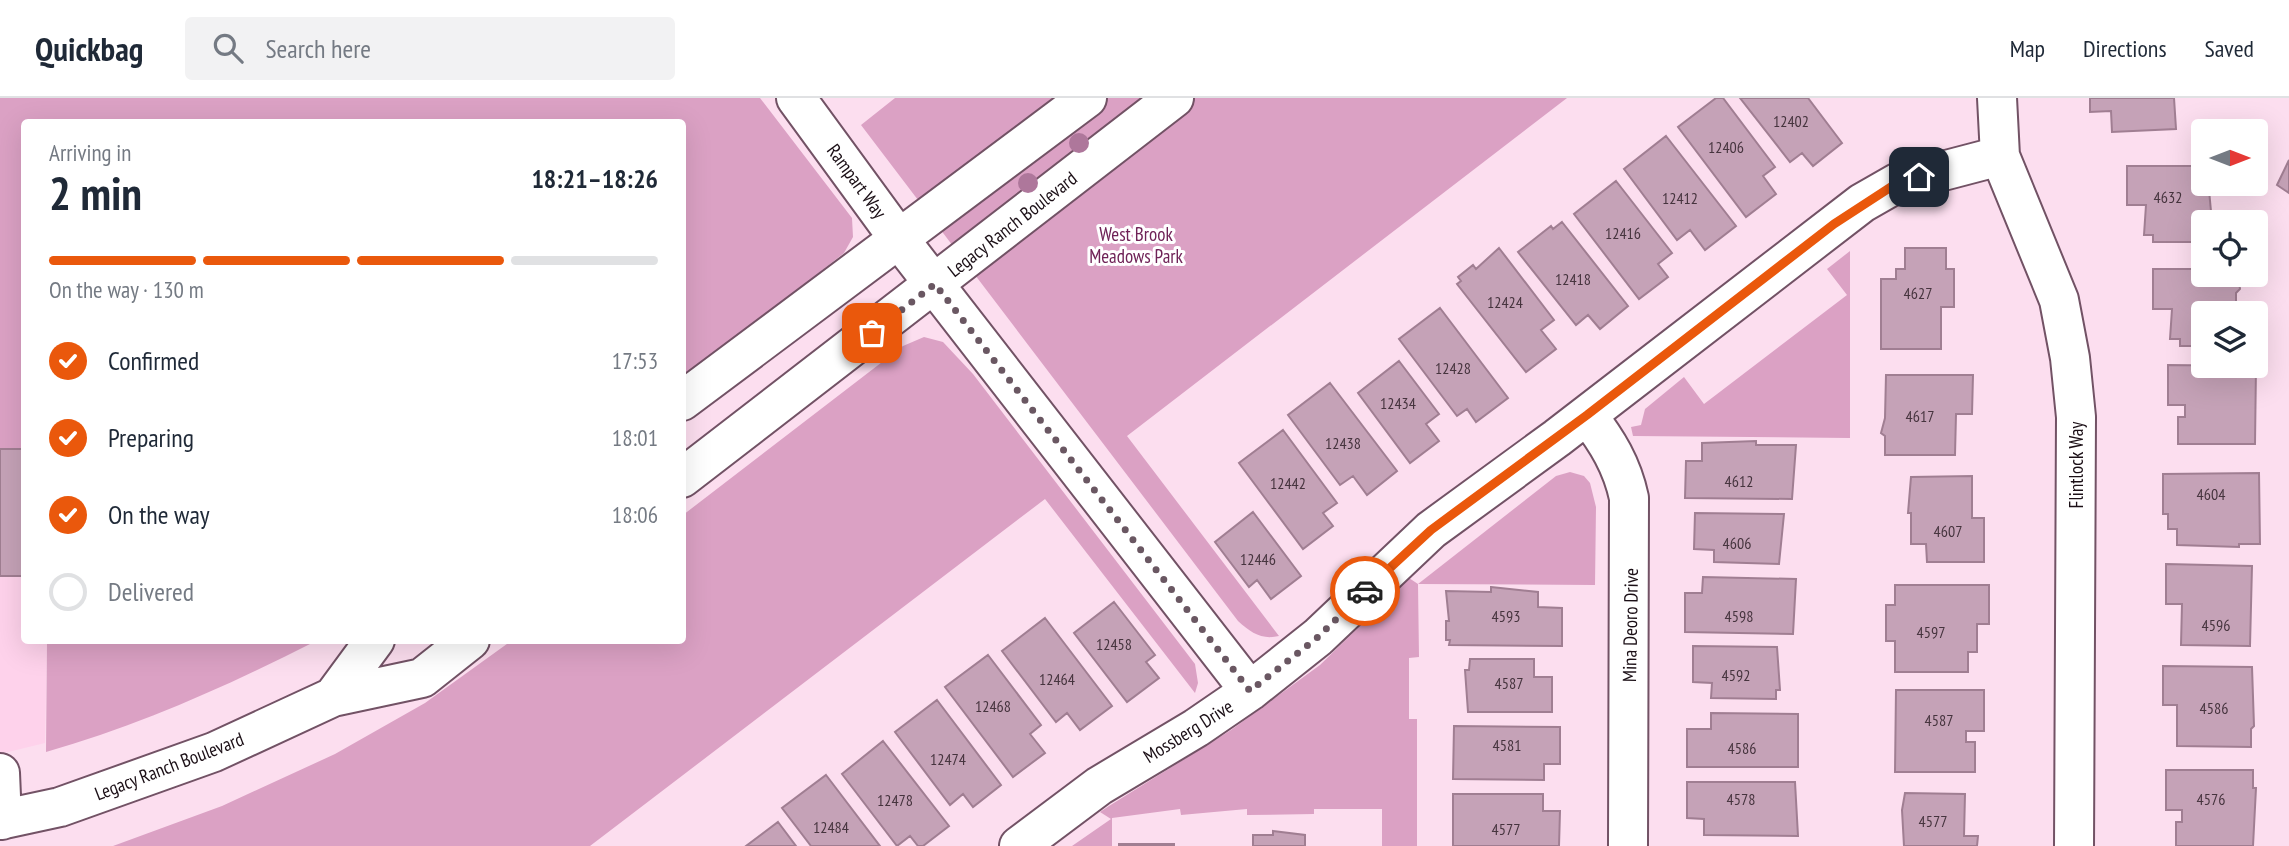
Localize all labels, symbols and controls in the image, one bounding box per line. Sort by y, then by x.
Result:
search box [185,17,675,80]
text: Quickbag [35,27,143,70]
icon: search [209,29,247,67]
text: Search here [265,32,371,65]
text: Map [2010,33,2045,64]
text: Directions [2083,33,2167,64]
text: Saved [2205,33,2254,64]
house number: 12402 [1773,111,1809,131]
north arrow [2191,119,2268,196]
map controls [2191,119,2268,378]
house number: 12406 [1708,137,1744,157]
text: Arriving in [49,138,131,167]
street label: Rampart Way [822,139,893,224]
pin [1889,147,1949,207]
icon: home [1900,158,1938,196]
text: 18:21–18:26 [531,162,658,195]
text: 2 min [49,163,142,223]
street label: Legacy Ranch Boulevard [942,166,1082,282]
house number: 4632 [2154,187,2182,207]
house number: 12412 [1662,188,1698,208]
button: locate [2191,210,2268,287]
park label: West Brook Meadows Park [1089,222,1183,268]
house number: 12416 [1605,223,1641,243]
house number: 12418 [1555,269,1591,289]
text: On the way · 130 m [49,275,204,304]
house number: 4627 [1904,283,1932,303]
house number: 12424 [1487,292,1523,312]
button: layers [2191,301,2268,378]
pin [842,303,902,363]
icon: bag [853,314,891,352]
icon: check [49,342,87,380]
text: Confirmed [108,344,199,377]
text: 17:53 [612,346,658,375]
house number: 12428 [1435,358,1471,378]
house number: 12434 [1380,393,1416,413]
house number: 4617 [1906,406,1934,426]
icon: check [49,419,87,457]
text: Preparing [108,421,194,454]
street label: Flintlock Way [2064,421,2088,508]
text: 18:01 [612,423,658,452]
house number: 12438 [1325,433,1361,453]
house number: 4612 [1725,471,1753,491]
house number: 12442 [1270,473,1306,493]
house number: 4604 [2197,484,2225,504]
icon: check [49,496,87,534]
text: On the way [108,498,210,531]
text: 18:06 [612,500,658,529]
house number: 4607 [1934,521,1962,541]
house number: 4606 [1723,533,1751,553]
house number: 12446 [1240,549,1276,569]
courier [1330,556,1400,626]
street label: Mina Deoro Drive [1617,568,1643,682]
icon: car [1346,572,1384,610]
text: Delivered [108,575,194,608]
house number: 4593 [1492,606,1520,626]
house number: 4598 [1725,606,1753,626]
house number: 4596 [2202,615,2230,635]
house number: 4597 [1917,622,1945,642]
house number: 12458 [1096,634,1132,654]
house number: 4592 [1722,665,1750,685]
house number: 12464 [1039,669,1075,689]
house number: 4587 [1495,673,1523,693]
street label: Mossberg Drive [1139,694,1237,768]
house number: 12468 [975,696,1011,716]
house number: 4586 [2200,698,2228,718]
house number: 4587 [1925,710,1953,730]
street label: Legacy Ranch Boulevard [91,727,247,805]
house number: 4581 [1493,735,1521,755]
house number: 4586 [1728,738,1756,758]
house number: 12474 [930,749,966,769]
house number: 4578 [1727,789,1755,809]
house number: 4576 [2197,789,2225,809]
house number: 12478 [877,790,913,810]
house number: 4577 [1919,811,1947,831]
house number: 12484 [813,817,849,837]
house number: 4577 [1492,819,1520,839]

